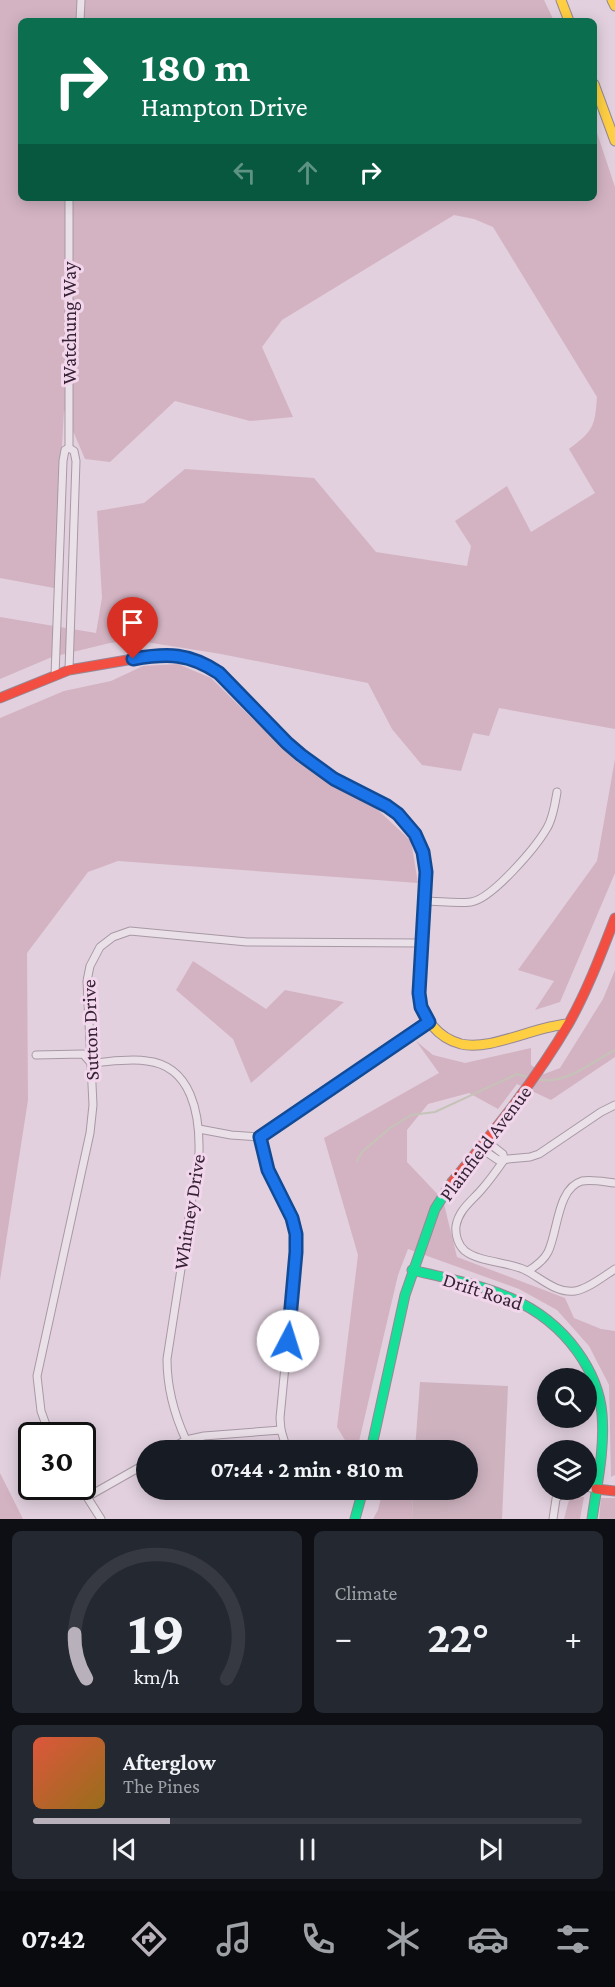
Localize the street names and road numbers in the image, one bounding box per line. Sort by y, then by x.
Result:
street label: Watchung Way [58,261,81,384]
street label: Sutton Drive [77,979,103,1081]
street label: Plainfield Avenue [435,1081,536,1205]
street label: Whitney Drive [169,1152,210,1272]
street label: Drift Road [440,1268,526,1314]

